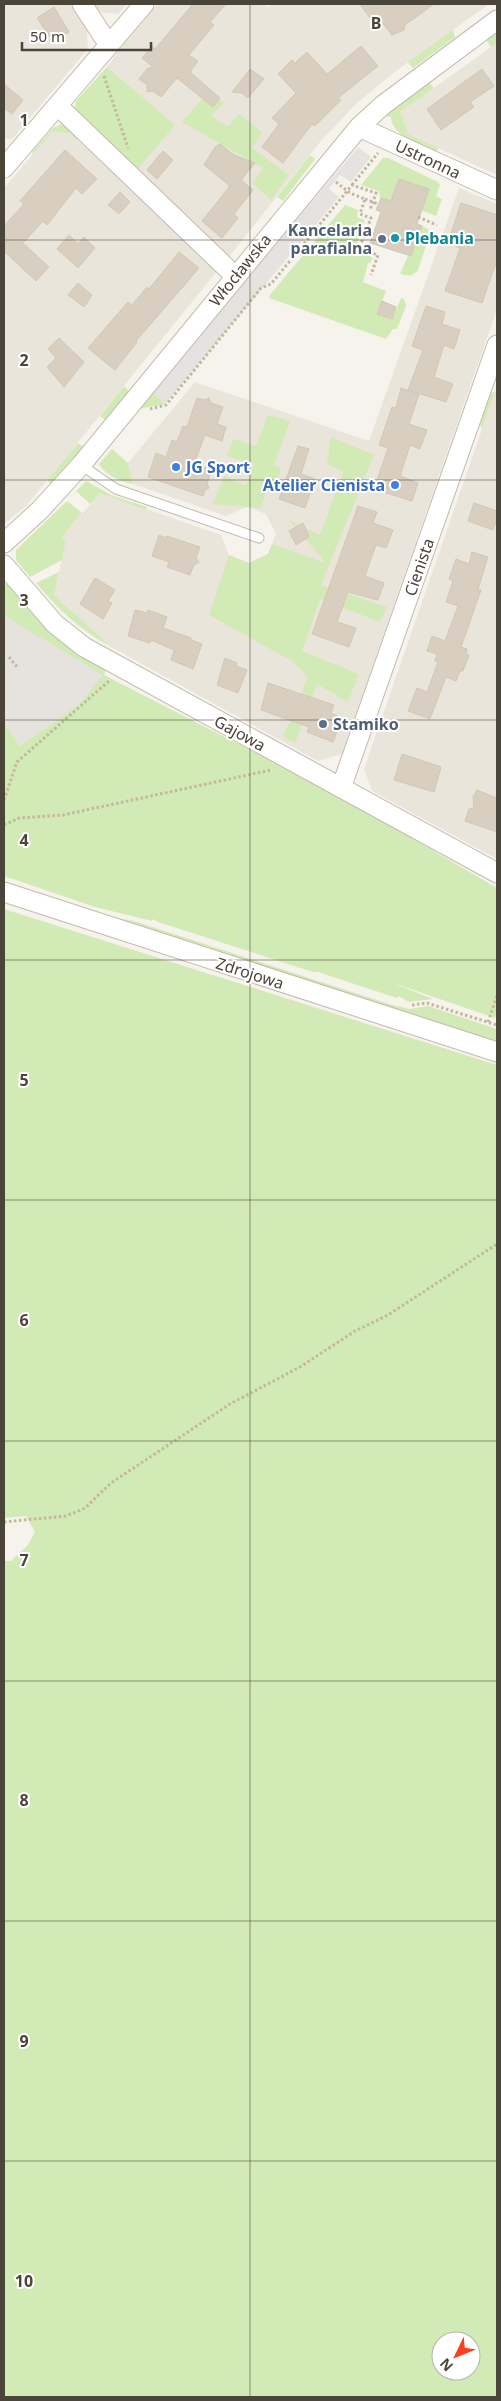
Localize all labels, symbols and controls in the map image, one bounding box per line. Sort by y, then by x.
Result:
text: B [371,12,381,34]
scale bar [22,20,151,52]
text: 50 m [30,26,65,46]
text: 1 [19,109,29,131]
street label: Ustronna [392,134,464,184]
place label: Kancelaria parafialna [288,219,372,259]
place label: Plebania [405,227,474,249]
street label: Włocławska [204,229,276,311]
marker: Plebania [389,232,401,244]
marker: Kancelaria parafialna [376,233,388,245]
text: 2 [19,349,29,371]
place label: JG Sport [184,456,250,478]
marker: JG Sport [170,461,182,473]
place label: Atelier Cienista [263,474,385,496]
marker: Atelier Cienista [389,479,401,491]
street label: Cienista [399,535,439,599]
text: 3 [19,589,29,611]
street label: Gajowa [210,710,270,756]
place label: Stamiko [333,713,399,735]
marker: Stamiko [317,718,329,730]
text: 4 [19,829,29,851]
street label: Zdrojowa [213,952,287,994]
text: 5 [19,1069,29,1091]
text: 6 [19,1309,29,1331]
text: 7 [19,1549,29,1571]
text: 8 [19,1789,29,1811]
text: 9 [19,2030,29,2052]
text: 10 [15,2270,33,2292]
north arrow [431,2331,481,2381]
text: N [435,2355,457,2376]

